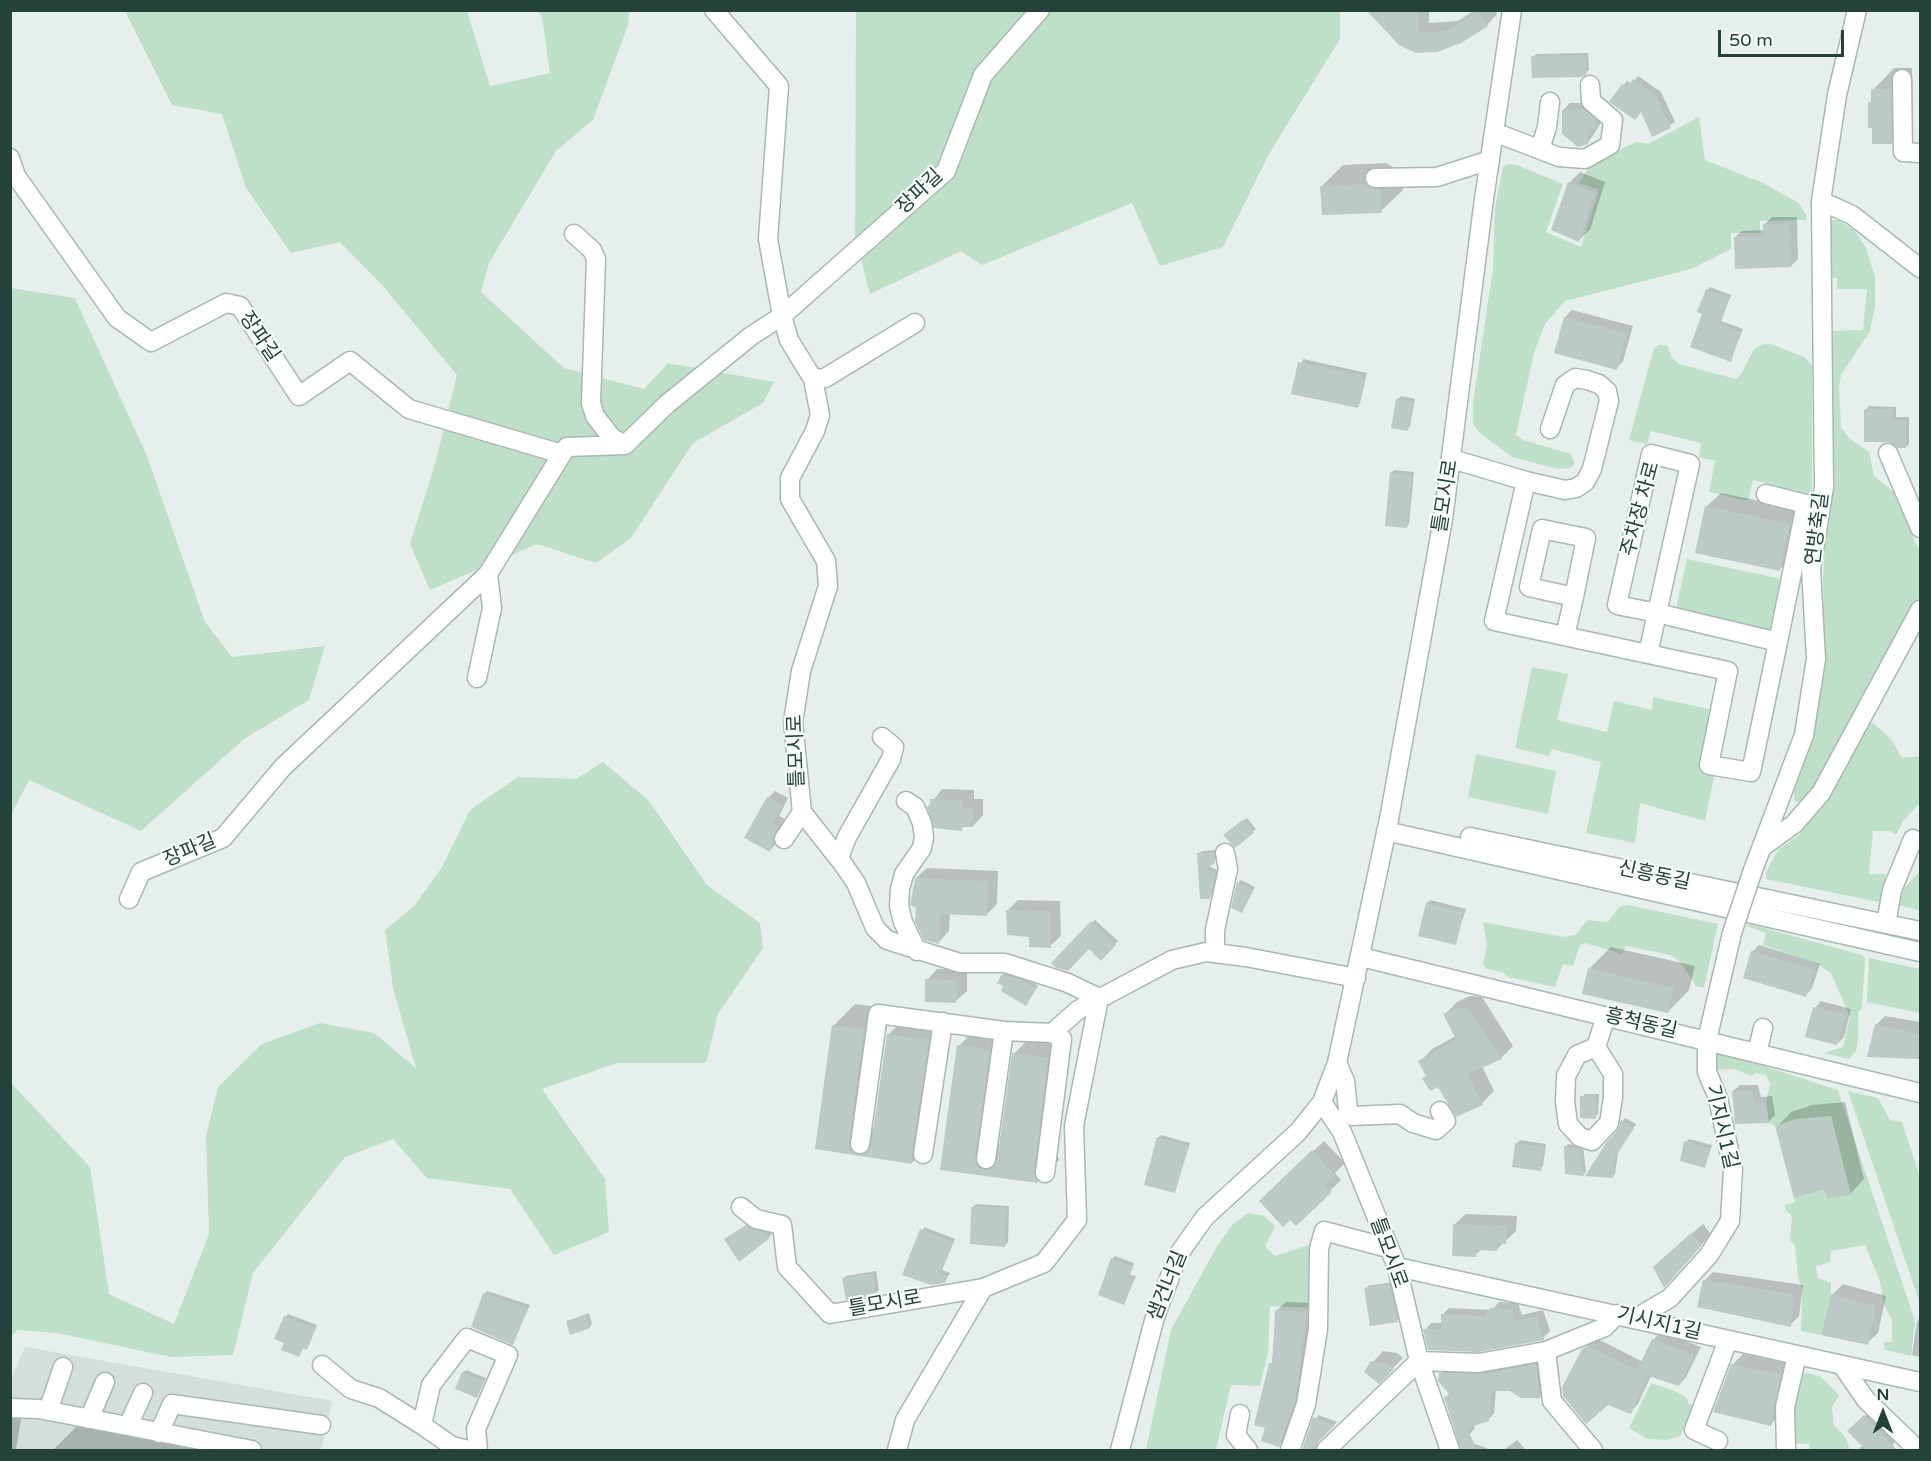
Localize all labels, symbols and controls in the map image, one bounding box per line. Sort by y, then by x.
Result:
scale bar [1721,18,1847,56]
text: 50 m [1729,29,1773,51]
street label: 장파길 [892,164,948,220]
street label: 장파길 [234,307,284,367]
street label: 틀모시로 [1428,458,1464,534]
street label: 주차장 차로 [1617,459,1665,559]
street label: 연방축길 [1802,491,1834,567]
street label: 틀모시로 [784,714,810,788]
street label: 장파길 [160,829,220,873]
street label: 신흥동길 [1616,857,1692,895]
street label: 흥척동길 [1602,1004,1680,1044]
street label: 기지시1길 [1700,1082,1742,1172]
street label: 틀모시로 [1364,1214,1412,1292]
street label: 샘건너길 [1143,1247,1193,1325]
street label: 틀모시로 [847,1286,923,1322]
street label: 기시지1길 [1614,1303,1704,1345]
north arrow [1853,1383,1913,1443]
text: N [1877,1385,1889,1405]

